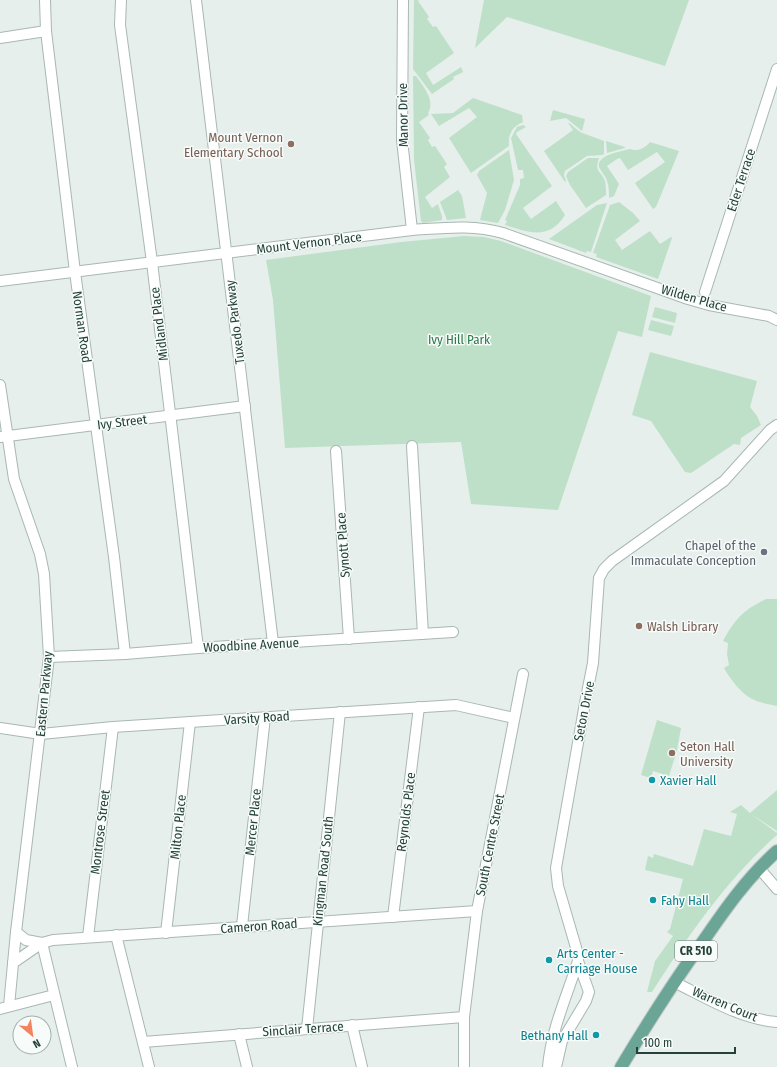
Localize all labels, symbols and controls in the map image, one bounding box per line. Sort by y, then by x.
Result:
street label: Manor Drive [395,83,411,147]
place label: Mount Vernon Elementary School [184,130,284,160]
marker: Mount Vernon Elementary School [286,139,296,149]
street label: Eder Terrace [724,147,758,213]
street label: Mount Vernon Place [255,229,363,257]
street label: Tuxedo Parkway [222,279,248,365]
street label: Wilden Place [659,281,729,315]
street label: Midland Place [147,286,171,362]
street label: Norman Road [70,290,94,364]
park label: Ivy Hill Park [428,332,491,347]
street label: Ivy Street [96,411,148,432]
street label: Synott Place [333,512,353,578]
place label: Chapel of the Immaculate Conception [631,538,756,568]
marker: Chapel of the Immaculate Conception [759,547,769,557]
place label: Walsh Library [647,619,718,634]
marker: Walsh Library [634,621,644,631]
street label: Woodbine Avenue [203,635,299,655]
street label: Eastern Parkway [33,650,55,738]
street label: Seton Drive [571,680,597,742]
street label: Varsity Road [224,708,290,728]
place label: Seton Hall University [680,739,735,769]
marker: Seton Hall University [667,748,677,758]
street label: Reynolds Place [394,771,418,853]
place label: Xavier Hall [660,773,717,788]
marker: Xavier Hall [647,775,657,785]
street label: Montrose Street [87,788,113,875]
street label: Mercer Place [242,788,264,856]
street label: South Centre Street [473,792,507,897]
street label: Milton Place [167,794,189,860]
street label: Kingman Road South [310,815,336,927]
place label: Fahy Hall [661,893,709,908]
marker: Fahy Hall [648,895,658,905]
street label: Cameron Road [220,916,298,936]
road number: CR 510 [675,941,717,961]
place label: Arts Center - Carriage House [557,946,637,976]
marker: Arts Center - Carriage House [544,955,554,965]
street label: Warren Court [690,984,761,1025]
north arrow [12,1015,52,1055]
street label: Sinclair Terrace [262,1019,344,1039]
place label: Bethany Hall [520,1028,589,1043]
scale bar [637,1029,735,1055]
marker: Bethany Hall [591,1030,601,1040]
text: N [31,1036,43,1051]
text: 100 m [643,1036,672,1050]

